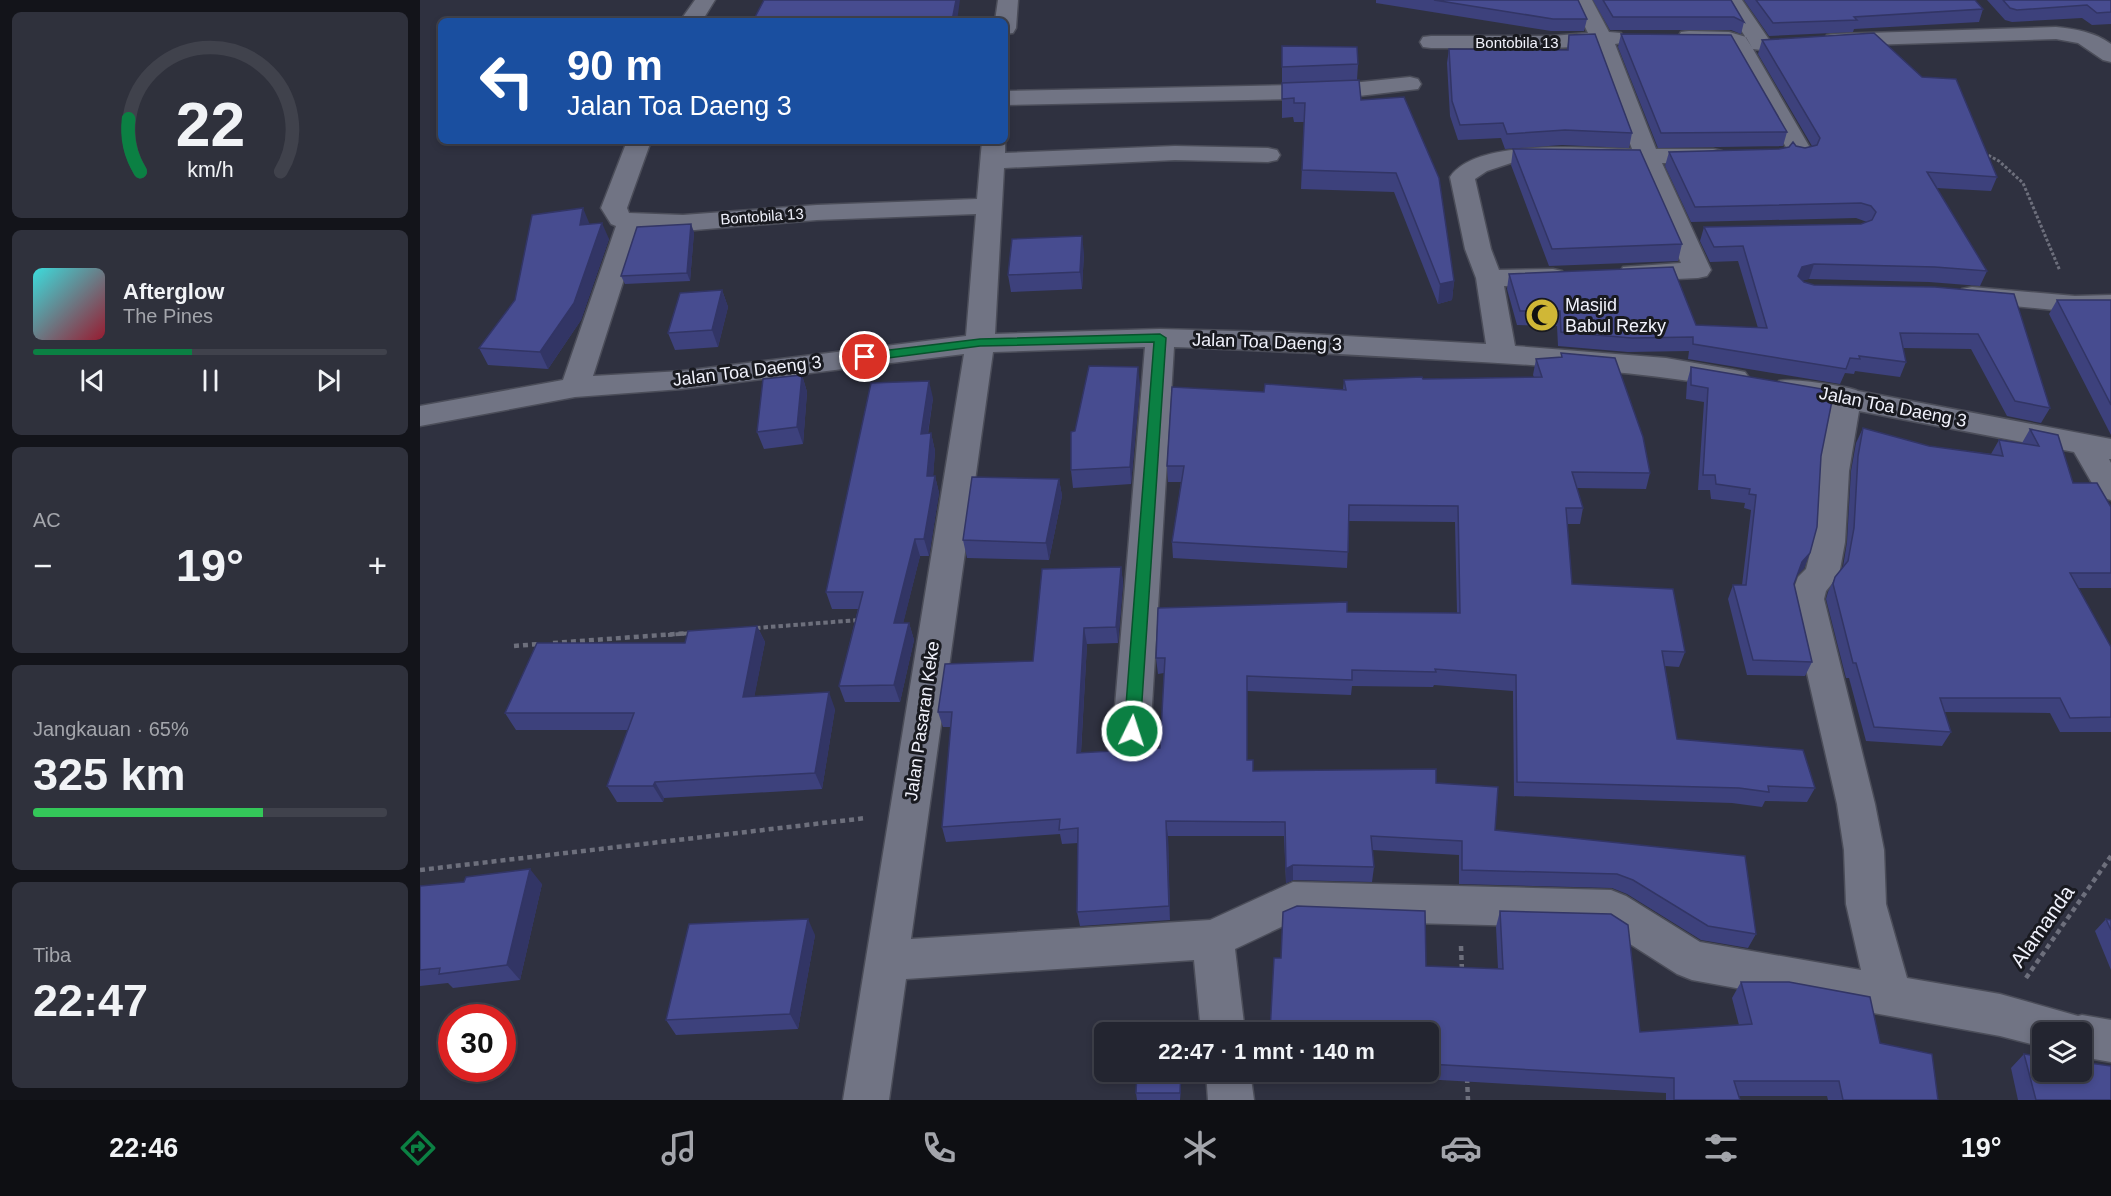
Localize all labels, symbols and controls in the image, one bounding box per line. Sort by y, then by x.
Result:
street label: Bontobila 13 [1475,34,1559,51]
icon: left [468,42,546,120]
text: 90 m [567,42,663,89]
text: 22 [175,90,245,159]
text: Jalan Toa Daeng 3 [567,91,792,121]
text: km/h [187,158,233,182]
street label: Bontobila 13 [720,205,804,227]
text: Afterglow [123,279,224,304]
place label: Masjid Babul Rezky [1565,295,1666,336]
mosque icon: Masjid Babul Rezky [1524,297,1560,333]
text: The Pines [123,305,213,327]
street label: Jalan Toa Daeng 3 [1192,329,1342,355]
pin [839,331,890,382]
icon: arrive [848,340,881,373]
street label: Jalan Toa Daeng 3 [671,352,823,390]
icon: previous [76,364,109,397]
icon: pause [194,364,227,397]
icon: next [312,364,345,397]
street label: Jalan Toa Daeng 3 [1818,383,1968,431]
text: AC [33,509,61,531]
text: 19° [176,540,244,591]
text: − [33,547,52,584]
text: + [368,547,387,584]
street label: Jalan Pasaran Keke [901,640,943,802]
position arrow [1100,699,1164,763]
text: Jangkauan · 65% [33,718,189,740]
text: 325 km [33,749,186,800]
street label: Alamanda [2005,880,2079,971]
text: Tiba [33,944,71,966]
text: 22:47 [33,975,148,1026]
speed limit sign: 30 [438,1004,516,1082]
map controls [2032,1022,2092,1082]
button: layers [2032,1022,2092,1082]
text: 22:47 · 1 mnt · 140 m [1158,1039,1375,1064]
icon: directions [397,1127,439,1169]
icon: music [658,1127,700,1169]
icon: phone [918,1127,960,1169]
icon: climate [1179,1127,1221,1169]
icon: car [1440,1127,1482,1169]
icon: filters [1700,1127,1742,1169]
text: 22:46 [109,1133,178,1163]
text: 19° [1961,1133,2002,1163]

